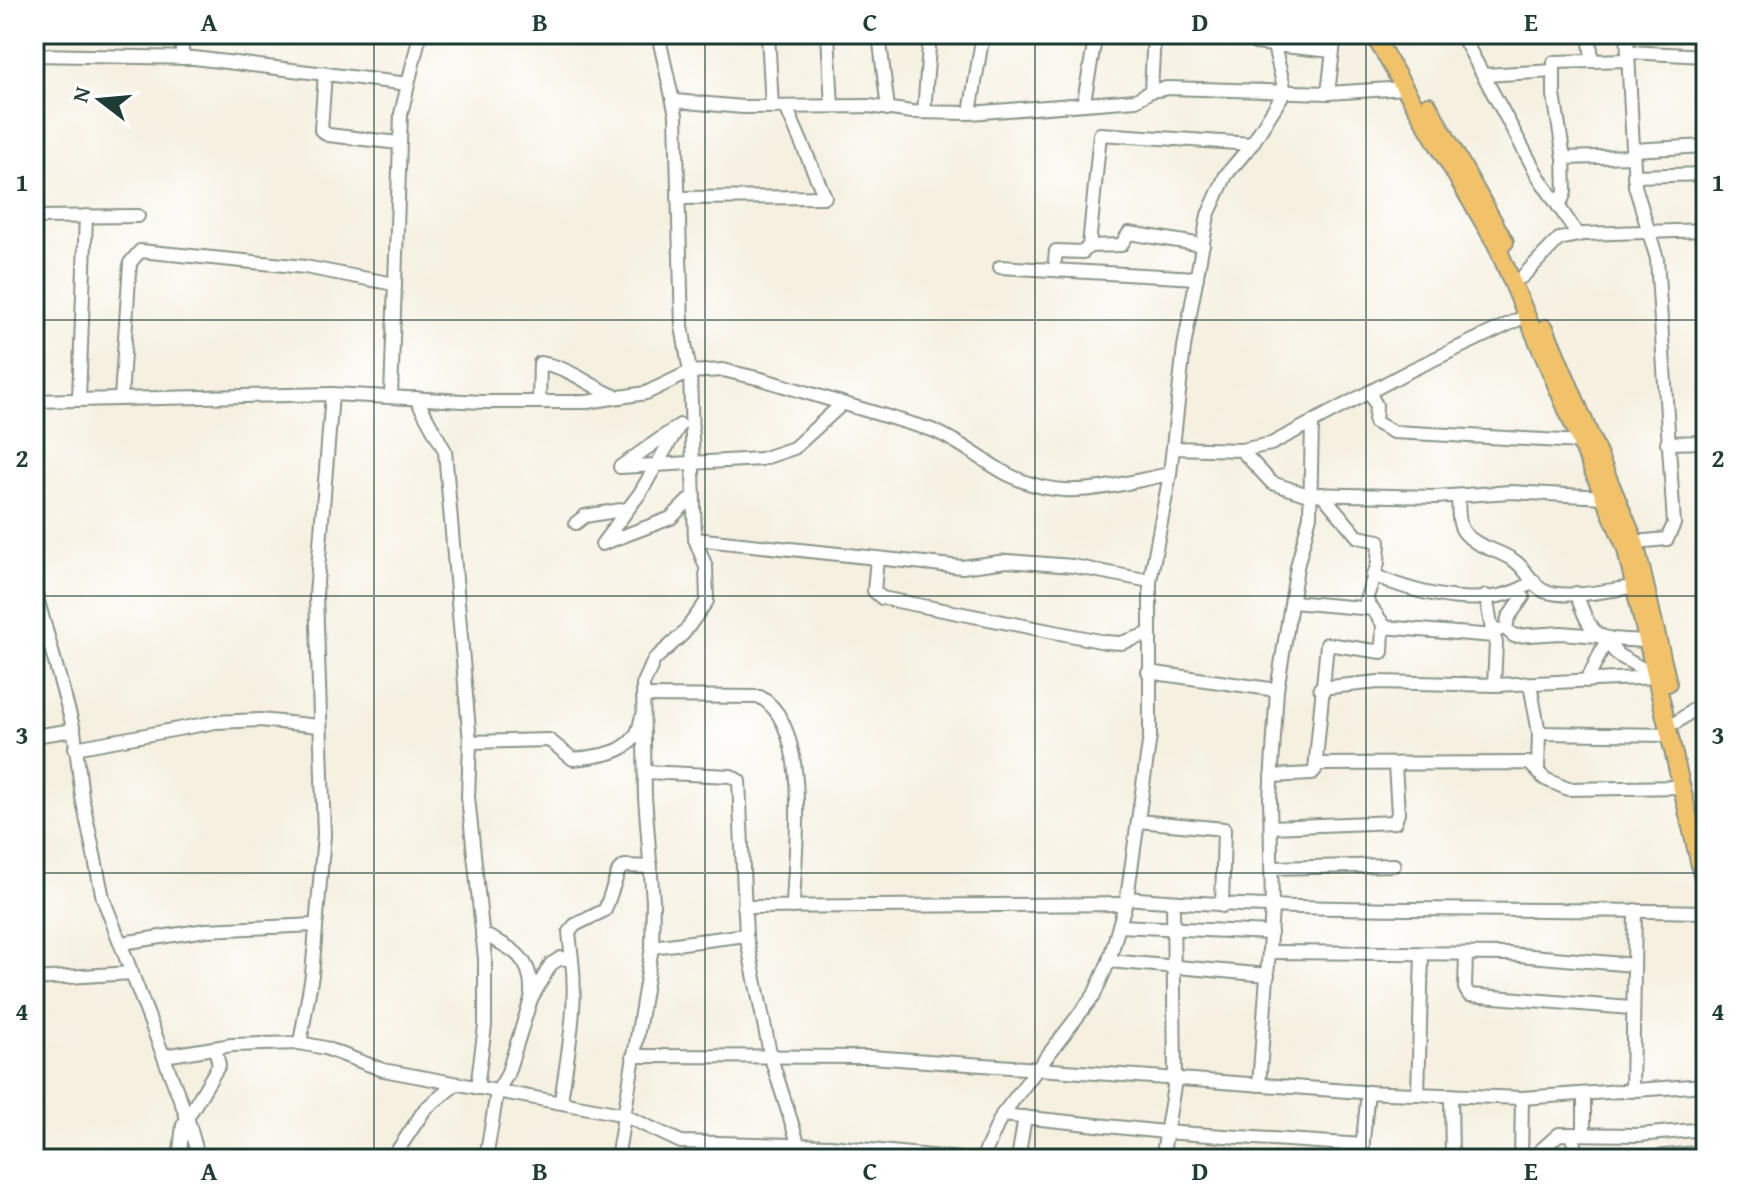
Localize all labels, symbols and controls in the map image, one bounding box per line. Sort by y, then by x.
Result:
text: A [201,2,218,41]
text: B [532,2,548,41]
text: C [863,2,877,41]
text: D [1192,2,1208,41]
text: E [1524,2,1538,41]
north arrow [60,60,140,140]
text: N [63,83,98,106]
text: 1 [15,162,29,201]
text: 1 [1711,162,1725,201]
text: 2 [15,438,29,477]
text: 2 [1711,438,1725,477]
text: 3 [15,715,29,754]
text: 3 [1711,715,1725,754]
text: 4 [15,991,29,1030]
text: 4 [1711,991,1725,1030]
text: A [201,1151,218,1190]
text: B [532,1151,548,1190]
text: C [863,1151,877,1190]
text: D [1192,1151,1208,1190]
text: E [1524,1151,1538,1190]

